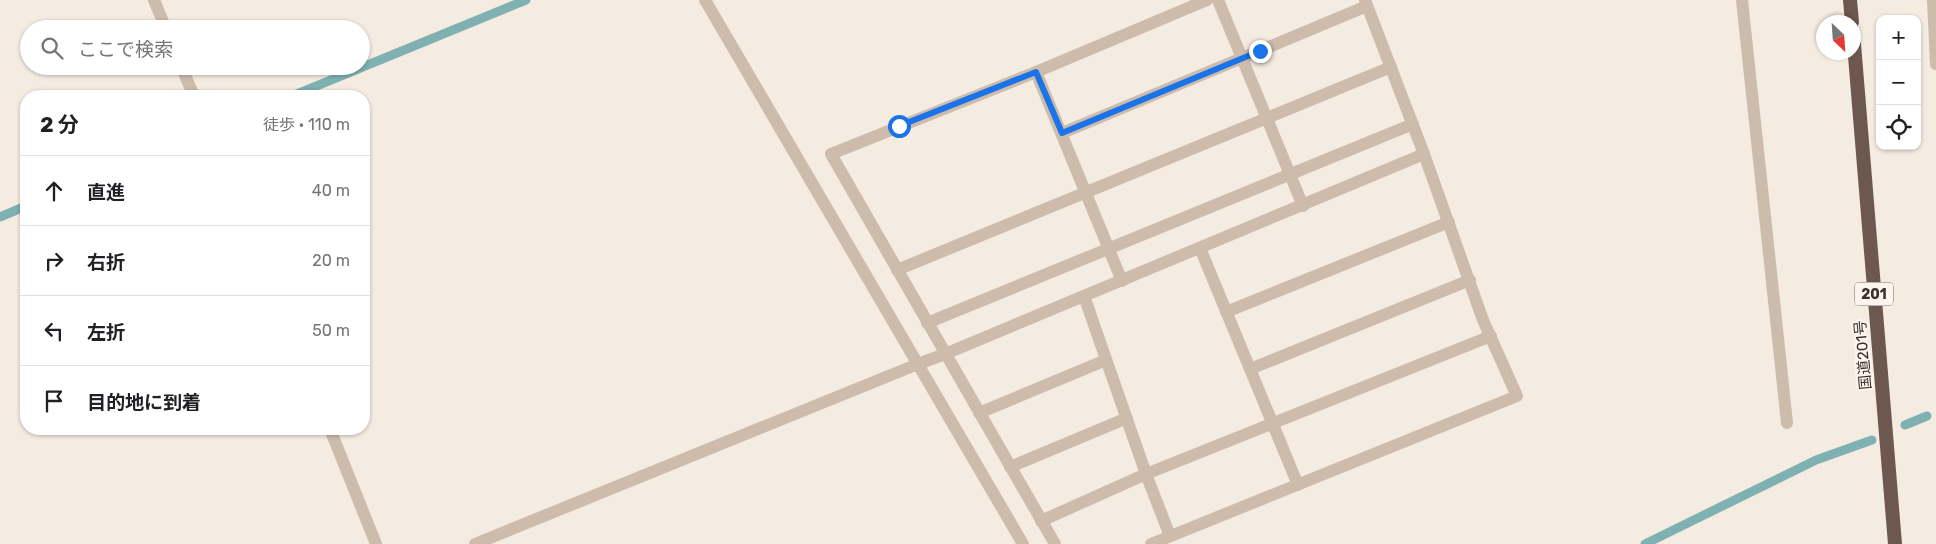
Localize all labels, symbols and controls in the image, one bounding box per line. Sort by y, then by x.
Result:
north arrow [1816,15,1861,60]
map controls [1876,15,1921,150]
button: + [1876,15,1921,60]
search box [20,20,370,75]
icon: search [38,34,66,62]
text: ここで検索 [78,38,173,61]
route end [1249,40,1272,63]
button: − [1876,60,1921,105]
button: locate [1876,105,1921,150]
text: 2 分 [40,112,79,137]
text: 徒歩 · 110 m [263,115,350,134]
route start [888,115,911,138]
icon: ahead [40,177,68,205]
text: 直進 [87,181,125,204]
text: 40 m [312,181,350,200]
icon: right [40,247,68,275]
text: 右折 [87,251,125,274]
text: 20 m [312,251,350,270]
road number: 201 [1855,282,1893,306]
icon: left [40,317,68,345]
street label: 国道201号 [1851,319,1875,391]
text: 左折 [87,321,125,344]
text: 50 m [312,321,350,340]
icon: arrive [40,387,68,415]
text: 目的地に到着 [87,391,201,414]

